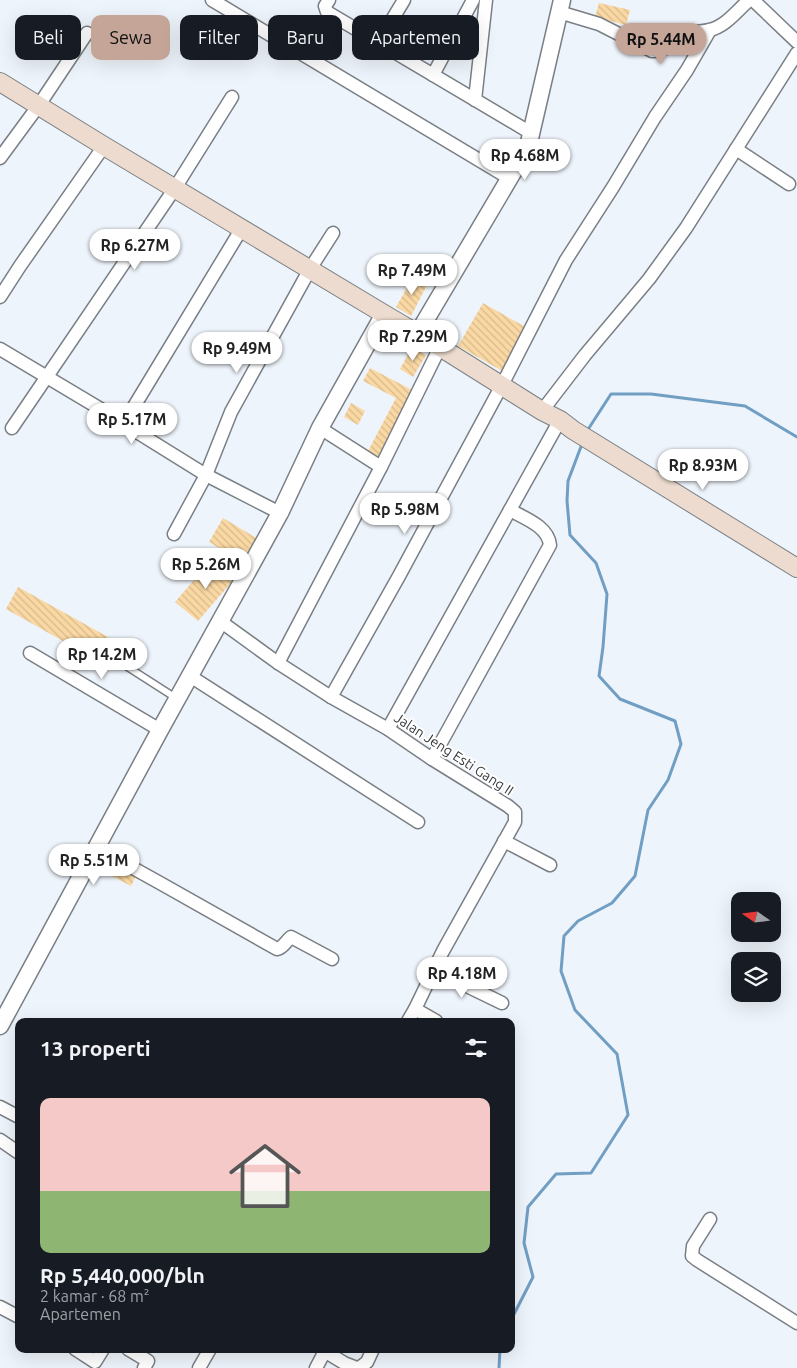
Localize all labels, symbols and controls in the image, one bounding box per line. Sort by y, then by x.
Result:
chip: Beli [15,15,81,60]
chip: Sewa [91,15,170,60]
chip: Filter [180,15,258,60]
chip: Baru [268,15,342,60]
chip: Apartemen [352,15,479,60]
pin: Rp 5.44M [609,22,713,65]
text: Rp 5.44M [626,30,696,48]
pin: Rp 4.68M [473,138,577,181]
text: Rp 4.68M [490,146,560,164]
pin: Rp 6.27M [83,228,187,271]
text: Rp 6.27M [100,236,170,254]
pin: Rp 7.49M [360,254,464,296]
text: Rp 7.49M [377,261,447,279]
pin: Rp 7.29M [361,320,465,362]
text: Rp 7.29M [378,327,448,345]
pin: Rp 9.49M [185,332,289,374]
text: Rp 9.49M [202,339,272,357]
pin: Rp 5.17M [80,402,184,445]
text: Rp 5.17M [97,410,167,428]
pin: Rp 8.93M [651,448,755,491]
text: Rp 8.93M [668,456,738,474]
pin: Rp 5.98M [353,492,457,535]
text: Rp 5.98M [370,500,440,518]
pin: Rp 5.26M [154,548,258,590]
text: Rp 5.26M [171,555,241,573]
pin: Rp 14.2M [50,638,154,680]
text: Rp 14.2M [67,645,137,663]
street label: Jalan Jeng Esti Gang II [391,709,517,799]
pin: Rp 5.51M [42,844,146,886]
text: Rp 5.51M [59,851,129,869]
north arrow [731,892,781,942]
map controls [731,892,781,1002]
button: layers [731,952,781,1002]
pin: Rp 4.18M [410,956,514,999]
text: Rp 4.18M [427,964,497,982]
icon: filters [462,1034,490,1062]
text: 13 properti [40,1036,151,1060]
icon: home [220,1131,310,1221]
text: Rp 5,440,000/bln [40,1263,205,1287]
text: 2 kamar · 68 m² [40,1287,150,1305]
text: Apartemen [40,1305,121,1323]

